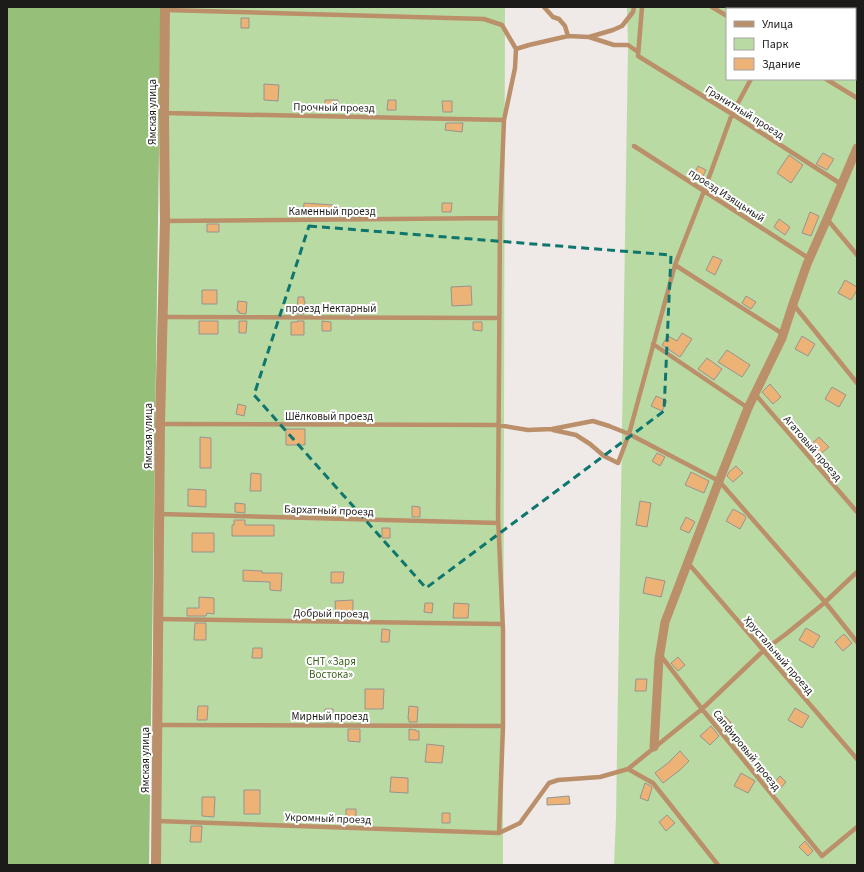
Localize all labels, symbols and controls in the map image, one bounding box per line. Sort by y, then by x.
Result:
legend [726,8,856,80]
text: Улица [762,16,793,33]
text: Парк [762,36,788,53]
text: Здание [762,56,801,73]
street label: Ямская улица [145,79,160,145]
street label: Гранитный проезд [702,82,787,143]
street label: Прочный проезд [293,99,375,116]
street label: проезд Изящьный [686,165,768,226]
street label: Каменный проезд [288,204,376,219]
street label: проезд Нектарный [286,301,376,316]
street label: Ямская улица [141,403,156,469]
street label: Шёлковый проезд [285,409,373,424]
street label: Агатовый проезд [780,412,845,484]
street label: Бархатный проезд [284,501,374,520]
street label: Добрый проезд [293,605,369,622]
street label: Хрустальный проезд [740,613,817,698]
park label: СНТ «Заря Востока» [306,654,356,682]
street label: Сапфировый проезд [709,707,784,794]
street label: Мирный проезд [292,709,369,724]
street label: Ямская улица [138,727,153,793]
street label: Укромный проезд [285,809,372,828]

